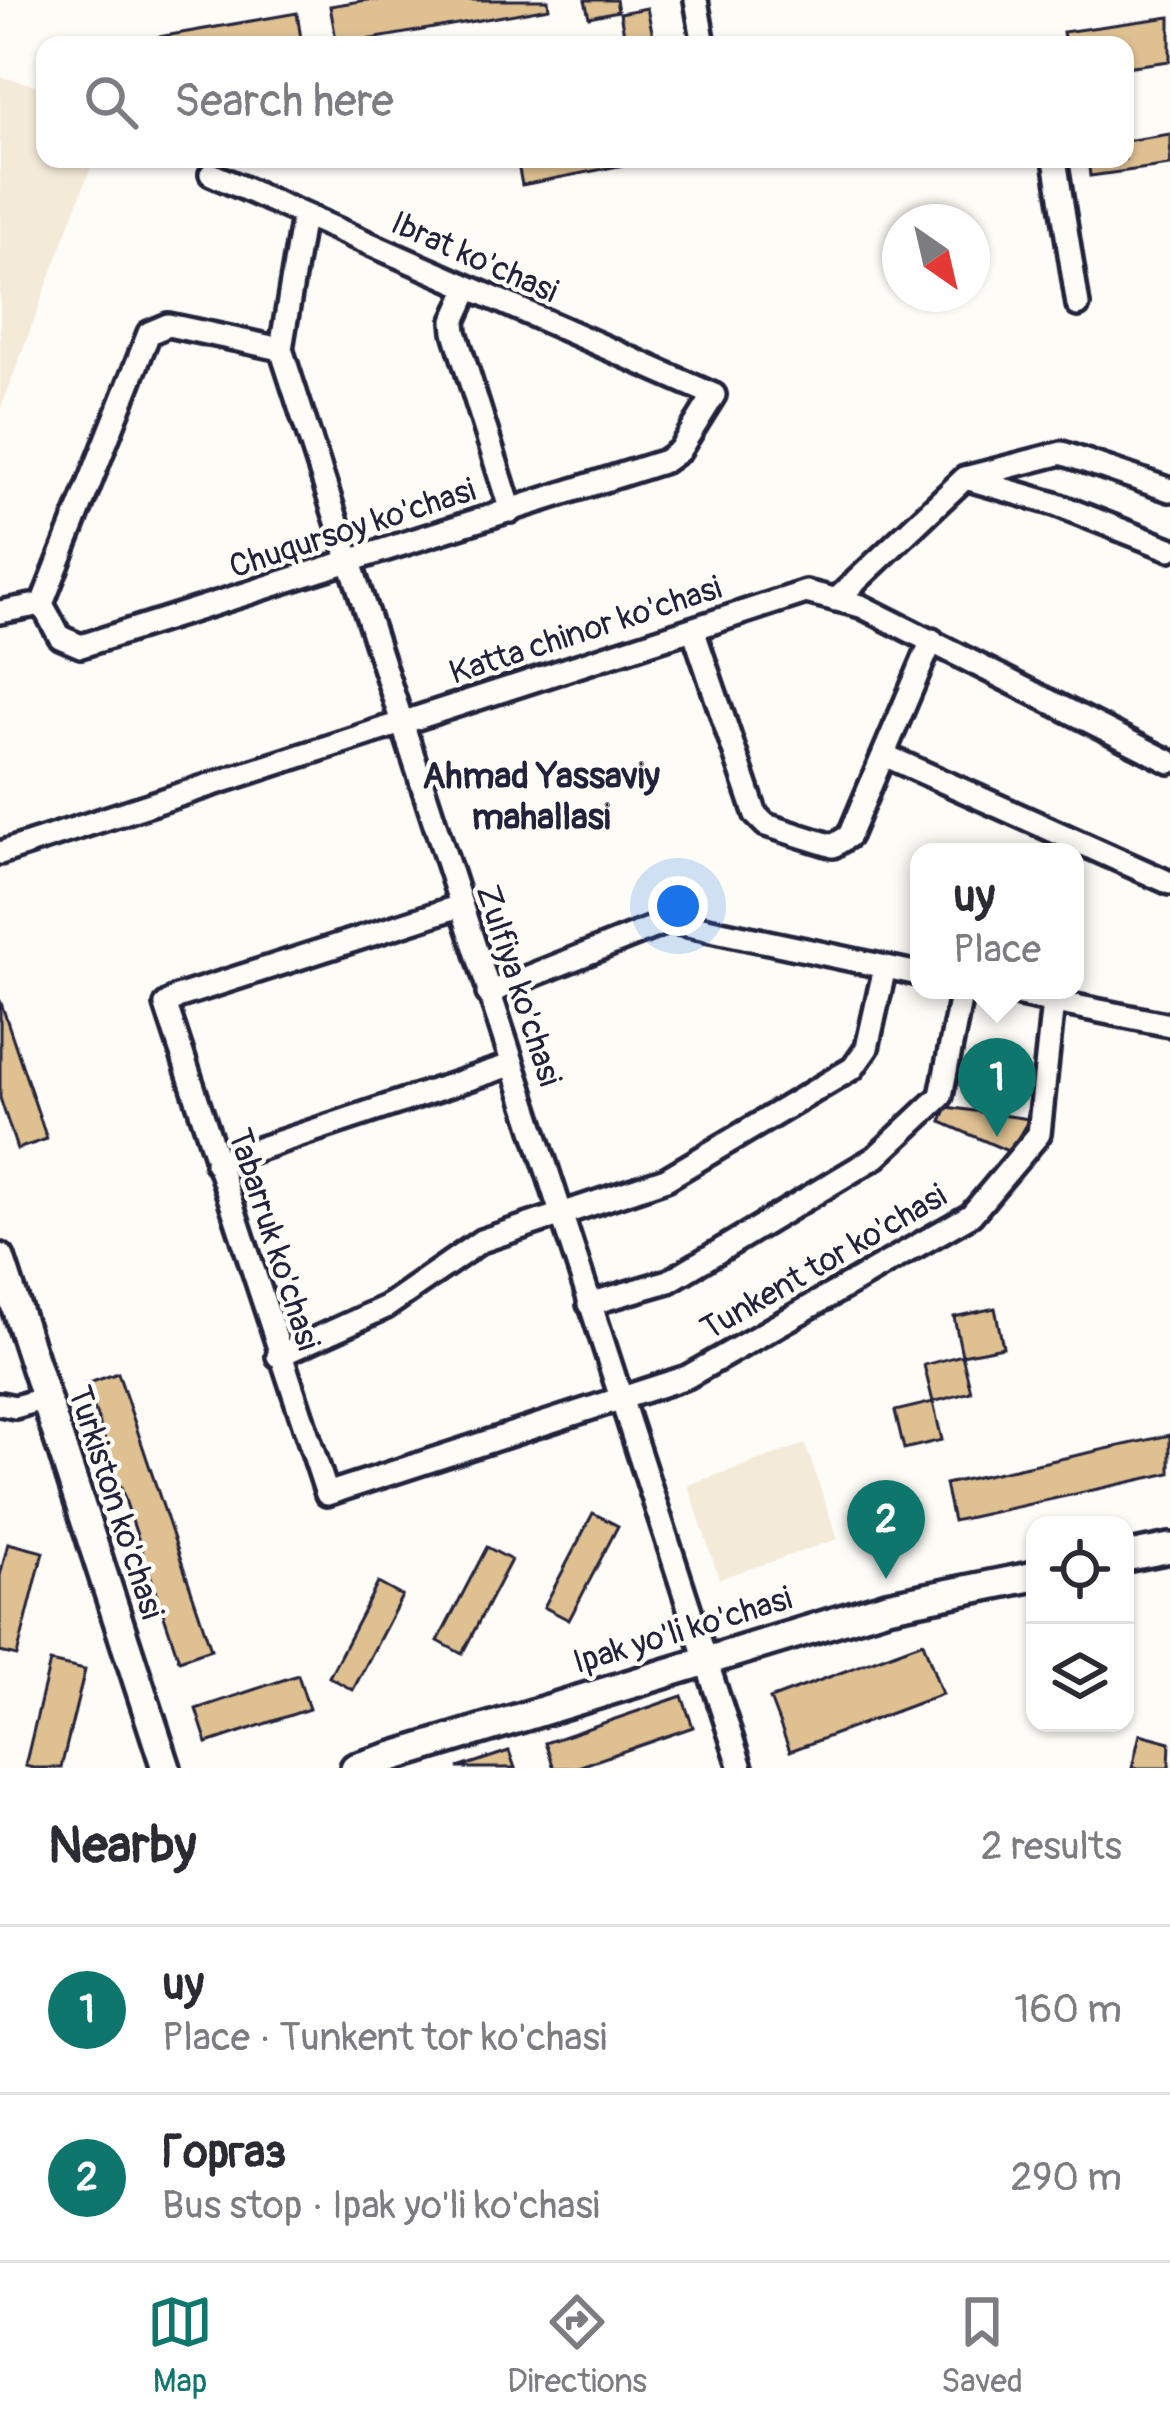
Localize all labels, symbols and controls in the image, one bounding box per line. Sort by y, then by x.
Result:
search box [36,36,1134,168]
icon: search [78,69,144,135]
text: Search here [174,74,394,130]
street label: Ibrat ko'chasi [385,202,564,312]
north arrow [882,204,990,312]
street label: Chuqursoy ko'chasi [224,469,481,588]
street label: Katta chinor ko'chasi [444,567,727,694]
district label: Ahmad Yassaviy mahallasi [422,754,660,840]
popup [910,843,1084,999]
text: uy [953,869,995,925]
your location [648,876,708,936]
street label: Zulfiya ko'chasi [467,880,570,1091]
text: Place [953,925,1041,974]
pin: 1 [958,1038,1036,1137]
street label: Tabarruk ko'chasi [218,1123,329,1355]
street label: Tunkent tor ko'chasi [694,1175,954,1349]
street label: Turkiston ko'chasi [59,1381,173,1624]
pin: 2 [847,1480,925,1579]
map controls [1026,1516,1134,1732]
button: locate [1026,1516,1134,1624]
street label: Ipak yo'li ko'chasi [568,1578,797,1683]
button: layers [1026,1624,1134,1732]
text: Nearby [48,1814,196,1878]
text: 2 results [981,1822,1122,1871]
text: uy [162,1957,204,2013]
text: 1 [79,1985,95,2034]
text: 160 m [1014,1985,1122,2034]
text: Place · Tunkent tor ko'chasi [162,2013,607,2062]
text: Горгаз [162,2125,287,2181]
text: 2 [76,2153,98,2202]
text: 290 m [1010,2153,1122,2202]
text: Bus stop · Ipak yo'li ko'chasi [162,2181,600,2230]
tab: Map [147,2289,213,2402]
tab: Directions [507,2289,647,2402]
tab: Saved [941,2289,1023,2402]

